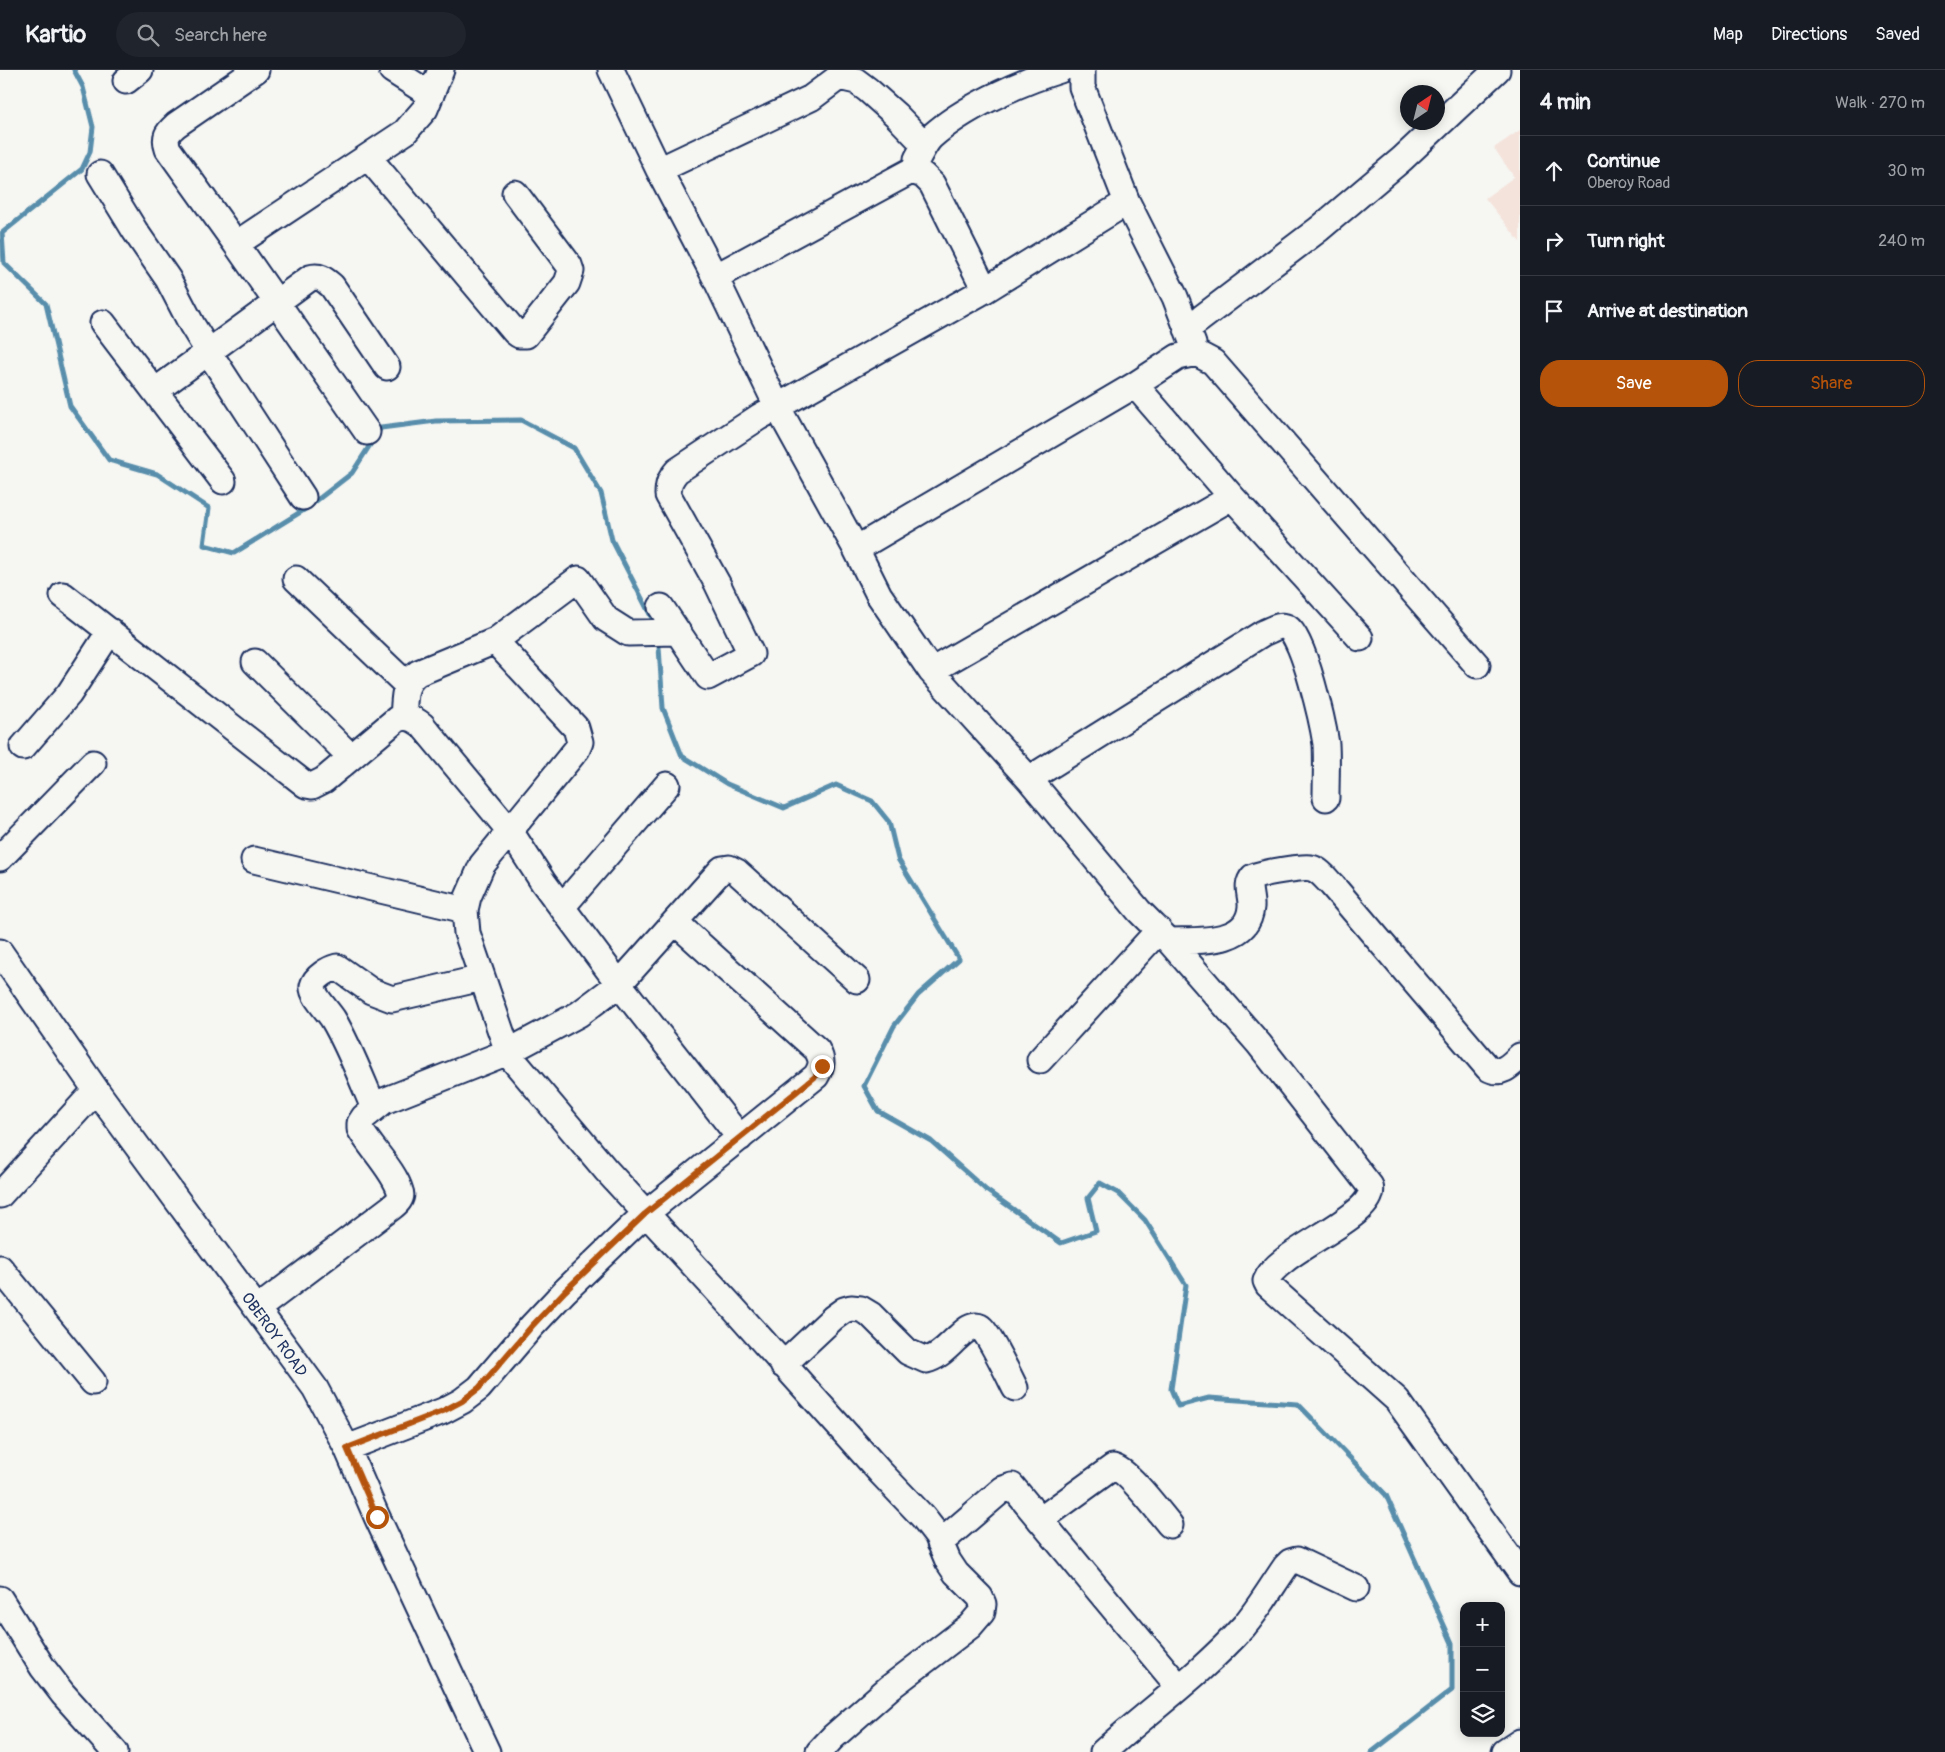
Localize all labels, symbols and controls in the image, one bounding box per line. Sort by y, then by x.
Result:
search box [116,12,466,57]
text: Kartio [25,20,86,49]
icon: search [134,21,162,49]
text: Search here [174,23,267,47]
text: Map [1713,23,1743,46]
text: Directions [1771,23,1847,46]
text: Saved [1875,23,1920,46]
north arrow [1400,85,1445,130]
text: 4 min [1540,89,1591,116]
text: Walk · 270 m [1835,93,1925,113]
text: Continue [1587,149,1660,173]
icon: ahead [1540,157,1568,185]
text: 30 m [1887,161,1925,181]
text: Oberoy Road [1587,173,1670,193]
icon: right [1540,227,1568,255]
text: Turn right [1587,229,1665,253]
text: 240 m [1878,231,1925,251]
icon: arrive [1540,297,1568,325]
text: Arrive at destination [1587,299,1748,323]
button: Save [1540,360,1728,407]
button: Share [1738,360,1925,407]
route end [811,1055,834,1078]
street label: OBEROY ROAD [237,1288,312,1381]
route start [366,1506,389,1529]
map controls [1460,1602,1505,1737]
button: + [1460,1602,1505,1647]
button: − [1460,1647,1505,1692]
button: layers [1460,1692,1505,1737]

